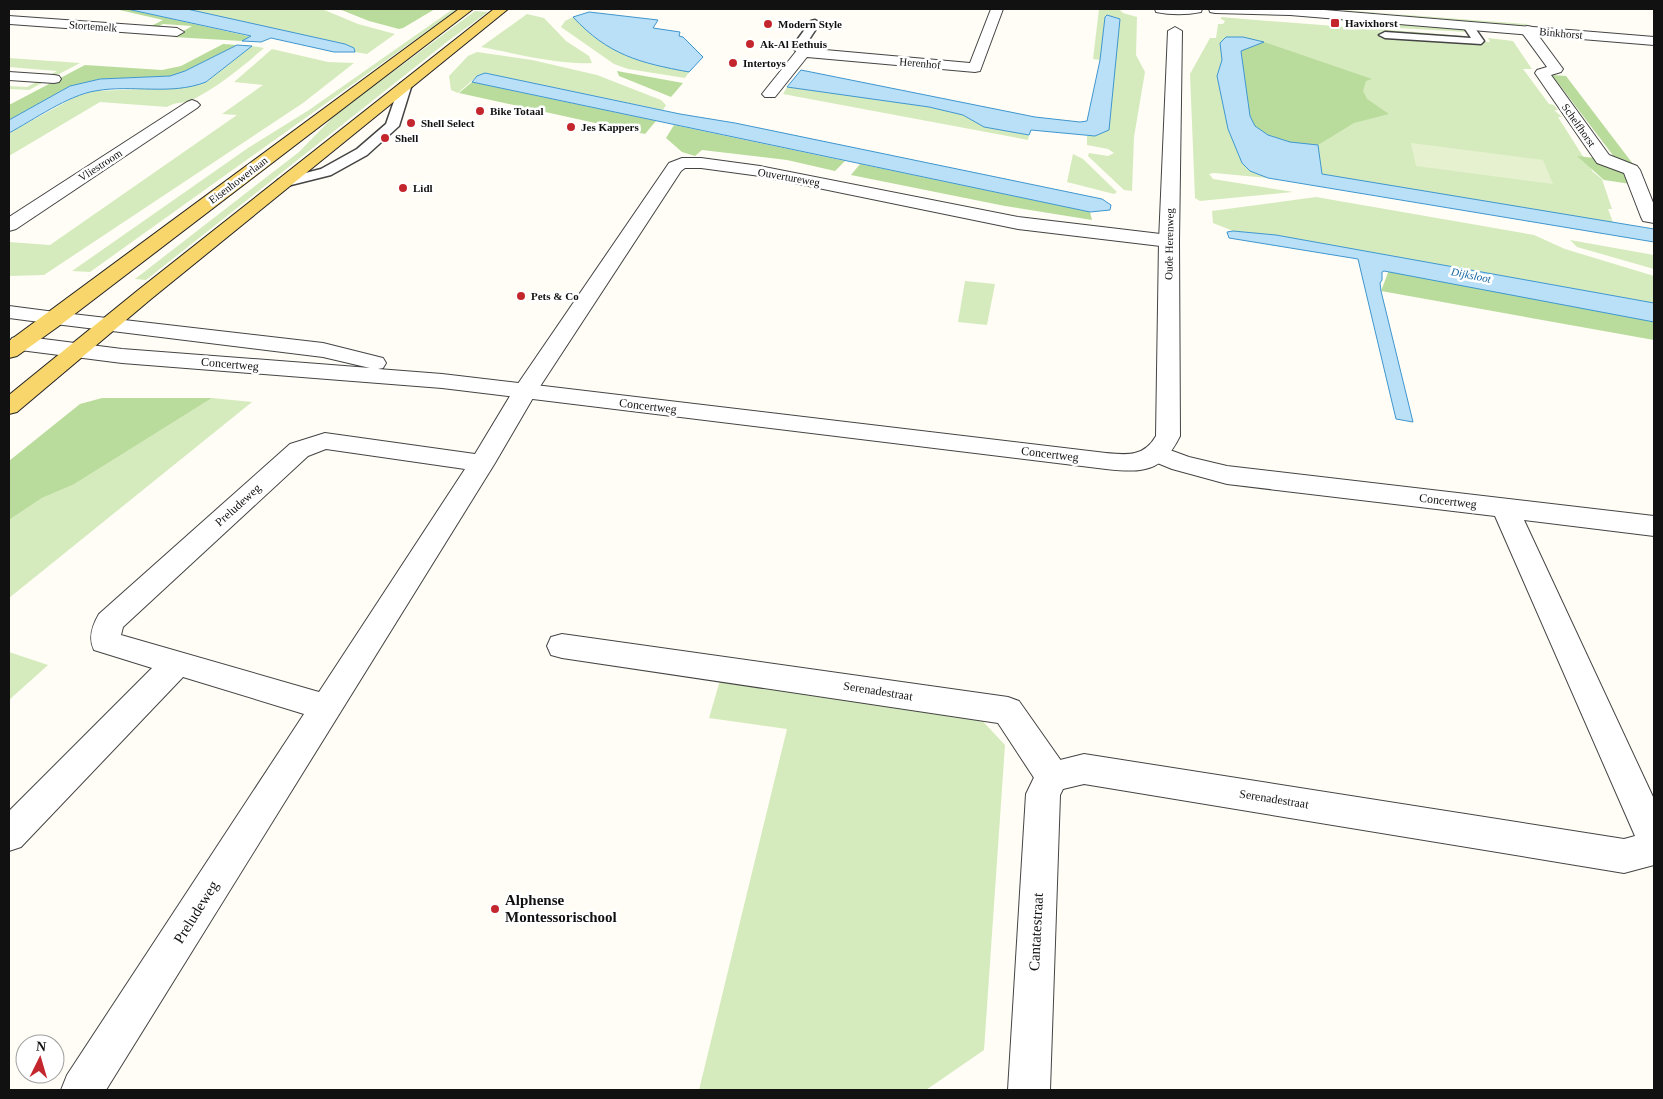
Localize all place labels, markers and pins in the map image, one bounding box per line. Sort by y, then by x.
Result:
marker: Havixhorst [1329,17,1341,29]
place label: Havixhorst [1345,17,1398,29]
marker: Modern Style [762,18,774,30]
place label: Modern Style [778,18,842,30]
marker: Ak-Al Eethuis [744,38,756,50]
place label: Ak-Al Eethuis [760,38,828,50]
marker: Intertoys [727,57,739,69]
place label: Intertoys [743,57,786,69]
marker: Bike Totaal [474,105,486,117]
place label: Bike Totaal [490,105,544,117]
marker: Shell Select [405,117,417,129]
place label: Shell Select [421,117,475,129]
marker: Jes Kappers [565,121,577,133]
place label: Jes Kappers [581,121,639,133]
marker: Shell [379,132,391,144]
place label: Shell [395,132,418,144]
marker: Lidl [397,182,409,194]
place label: Lidl [413,182,433,194]
marker: Pets & Co [515,290,527,302]
place label: Pets & Co [531,290,579,302]
place label: Alphense Montessorischool [505,892,617,925]
marker: Alphense Montessorischool [489,903,501,915]

